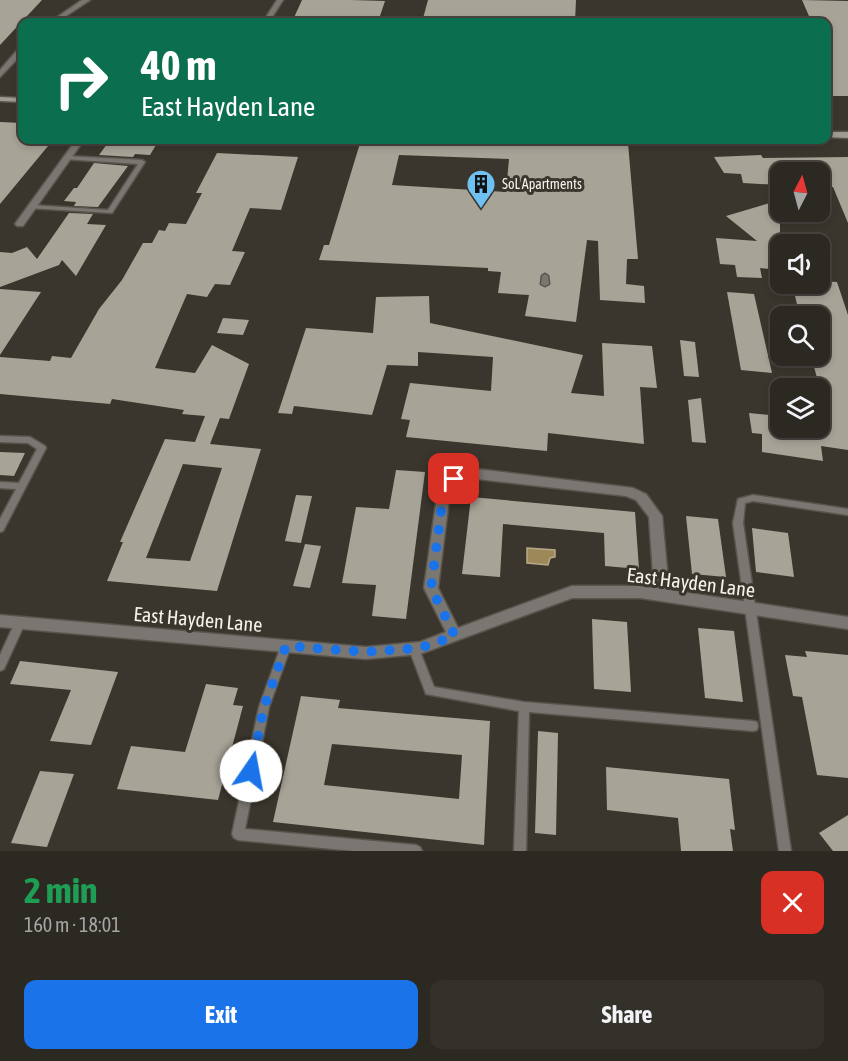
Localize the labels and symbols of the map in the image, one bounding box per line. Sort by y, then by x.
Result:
north arrow [770,162,830,222]
building icon: SoL Apartments [465,168,497,210]
place label: SoL Apartments [502,176,582,192]
pin [428,453,479,504]
street label: East Hayden Lane [625,563,757,601]
street label: East Hayden Lane [133,602,263,636]
position arrow [219,739,283,803]

